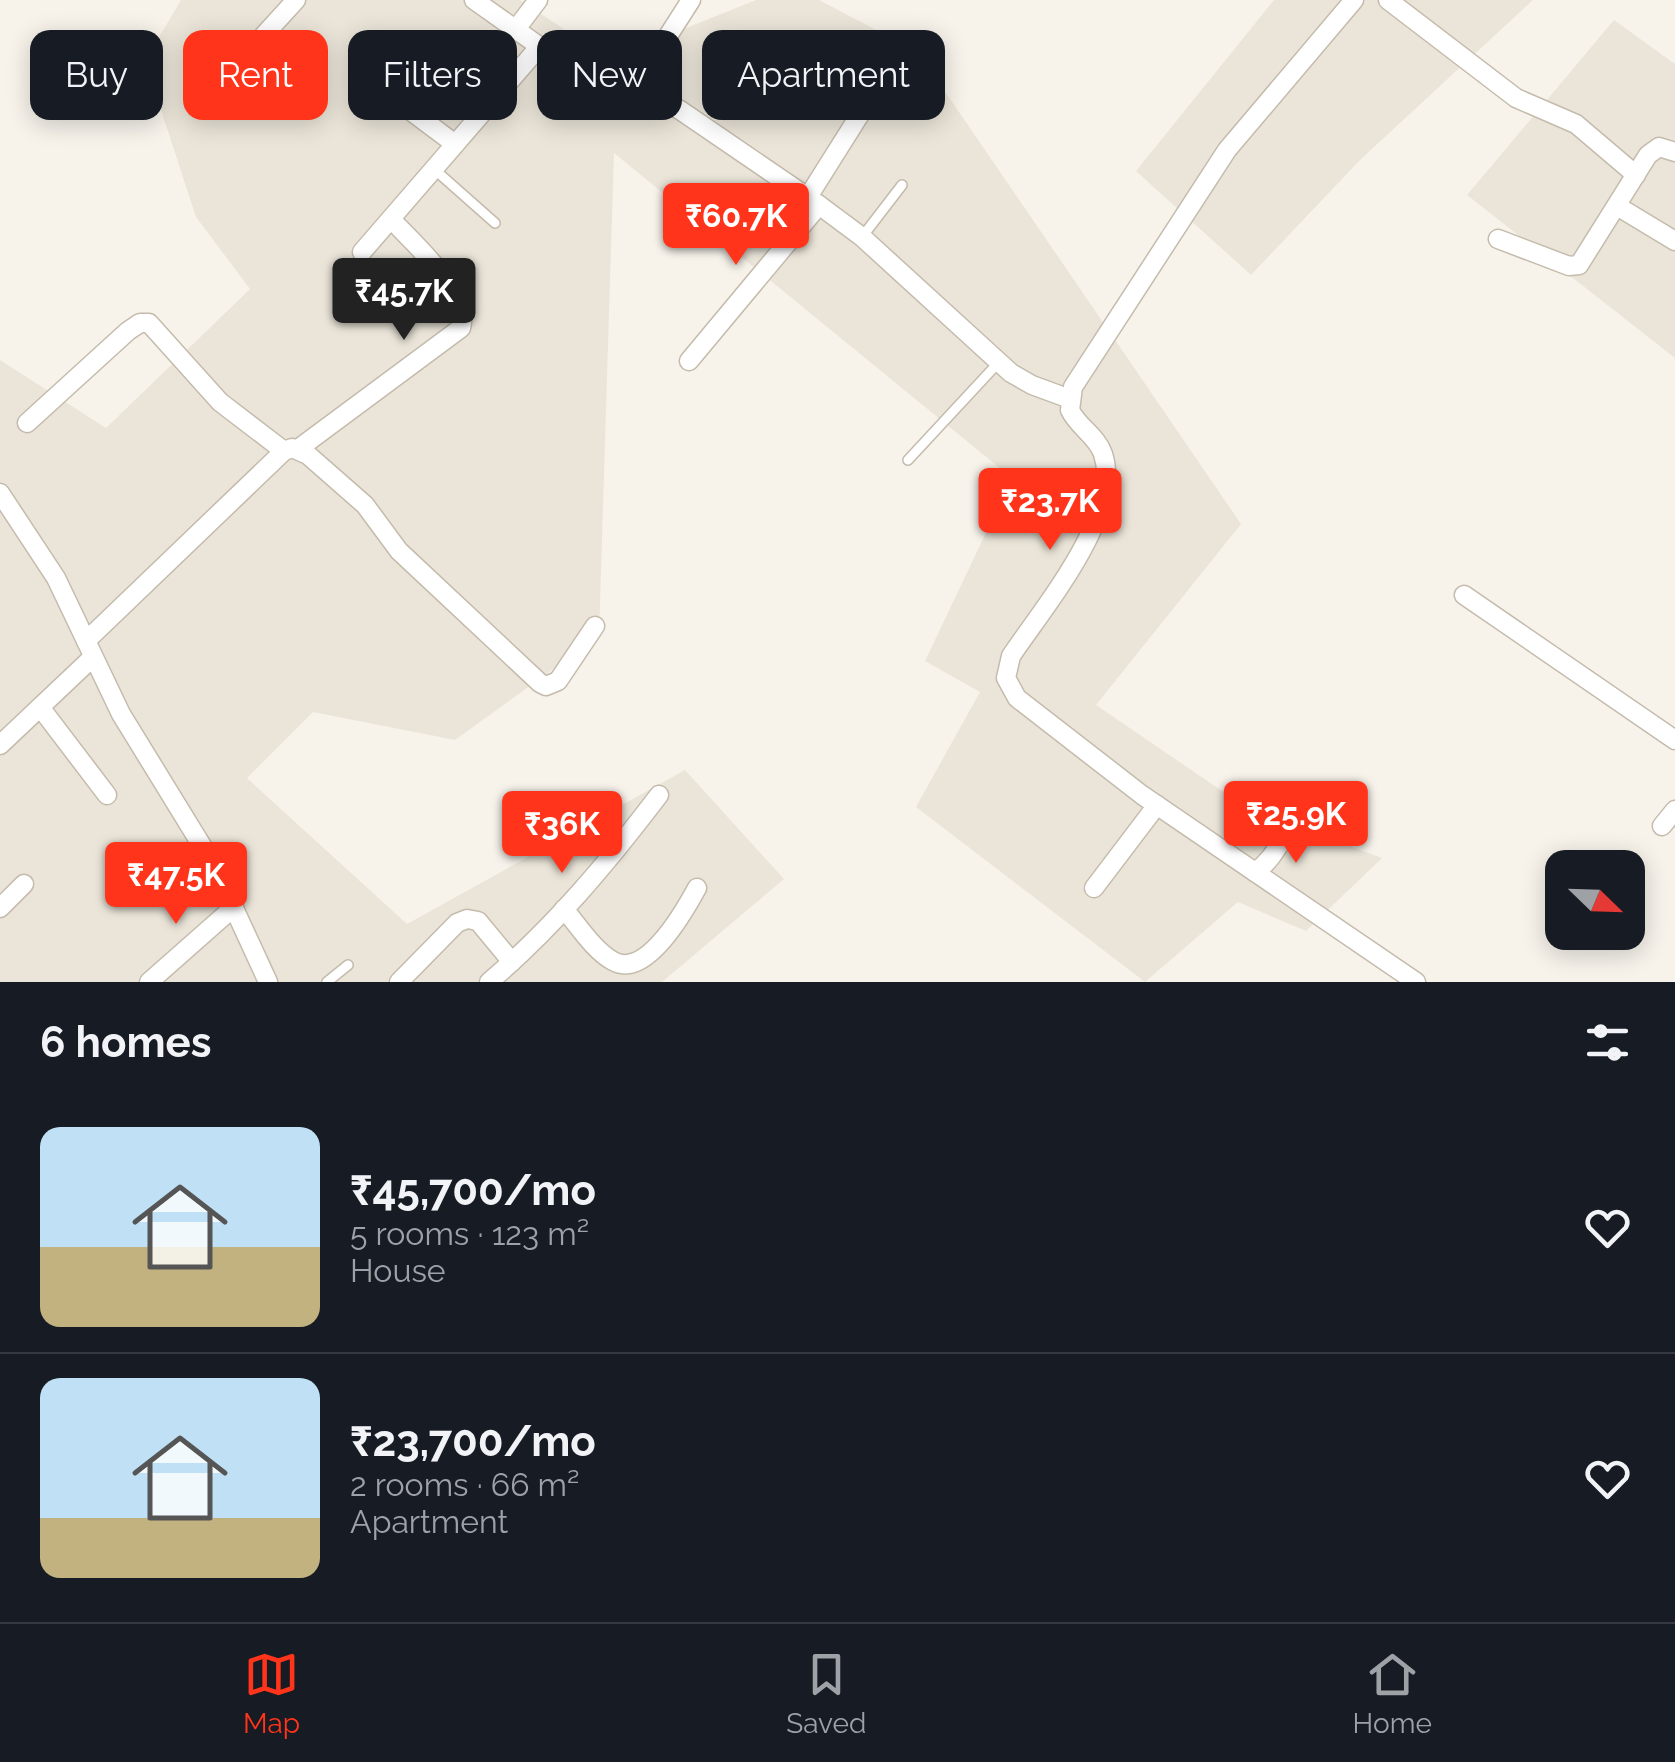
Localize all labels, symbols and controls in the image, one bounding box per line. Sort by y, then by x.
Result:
chip: Buy [30,30,163,120]
chip: Rent [183,30,328,120]
chip: Filters [348,30,517,120]
chip: New [537,30,682,120]
chip: Apartment [702,30,945,120]
pin: ₹60.7K [655,183,817,268]
text: ₹60.7K [685,197,787,234]
pin: ₹45.7K [323,258,485,343]
text: ₹45.7K [354,272,454,309]
pin: ₹23.7K [969,468,1131,553]
text: ₹23.7K [1001,482,1099,519]
pin: ₹25.9K [1215,781,1377,866]
pin: ₹36K [503,791,621,876]
text: ₹25.9K [1246,795,1346,832]
text: ₹36K [524,805,600,842]
pin: ₹47.5K [95,842,257,927]
north arrow [1545,850,1645,950]
map controls [1545,850,1645,950]
text: ₹47.5K [127,856,225,893]
icon: filters [1580,1015,1635,1070]
text: 6 homes [40,1018,211,1067]
text: ₹45,700/mo [350,1166,596,1215]
icon: home [120,1167,240,1287]
icon: heart [1580,1200,1635,1255]
text: 5 rooms · 123 m² [350,1215,589,1252]
text: House [350,1252,446,1289]
text: ₹23,700/mo [350,1417,596,1466]
icon: home [120,1418,240,1538]
icon: heart [1580,1451,1635,1506]
text: 2 rooms · 66 m² [350,1466,579,1503]
text: Apartment [350,1503,508,1540]
tab: Map [243,1647,300,1740]
tab: Saved [786,1647,866,1740]
tab: Home [1353,1647,1432,1740]

